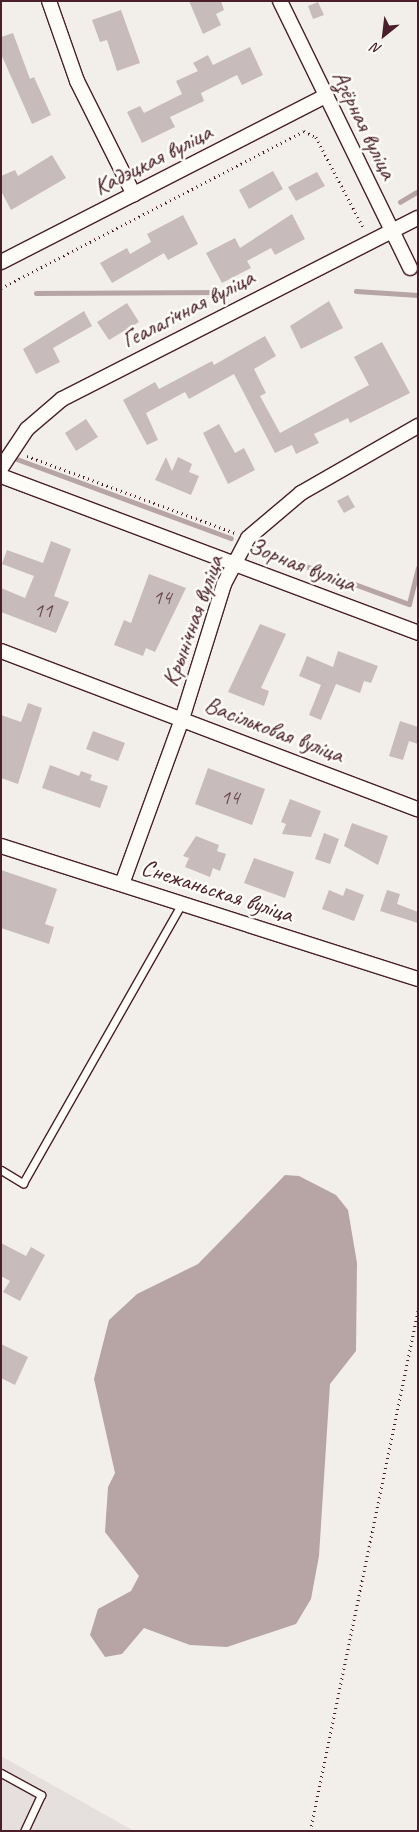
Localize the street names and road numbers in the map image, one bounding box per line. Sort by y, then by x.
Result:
street label: Азёрная вуліца [326,67,402,183]
street label: Кадэцкая вуліца [90,118,216,202]
street label: Геалагічная вуліца [118,264,258,354]
street label: Зорная вуліца [245,532,359,598]
street label: Крынічная вуліца [156,552,230,690]
street label: Васільковая вуліца [201,690,347,770]
street label: Снежаньская вуліца [138,853,296,929]

